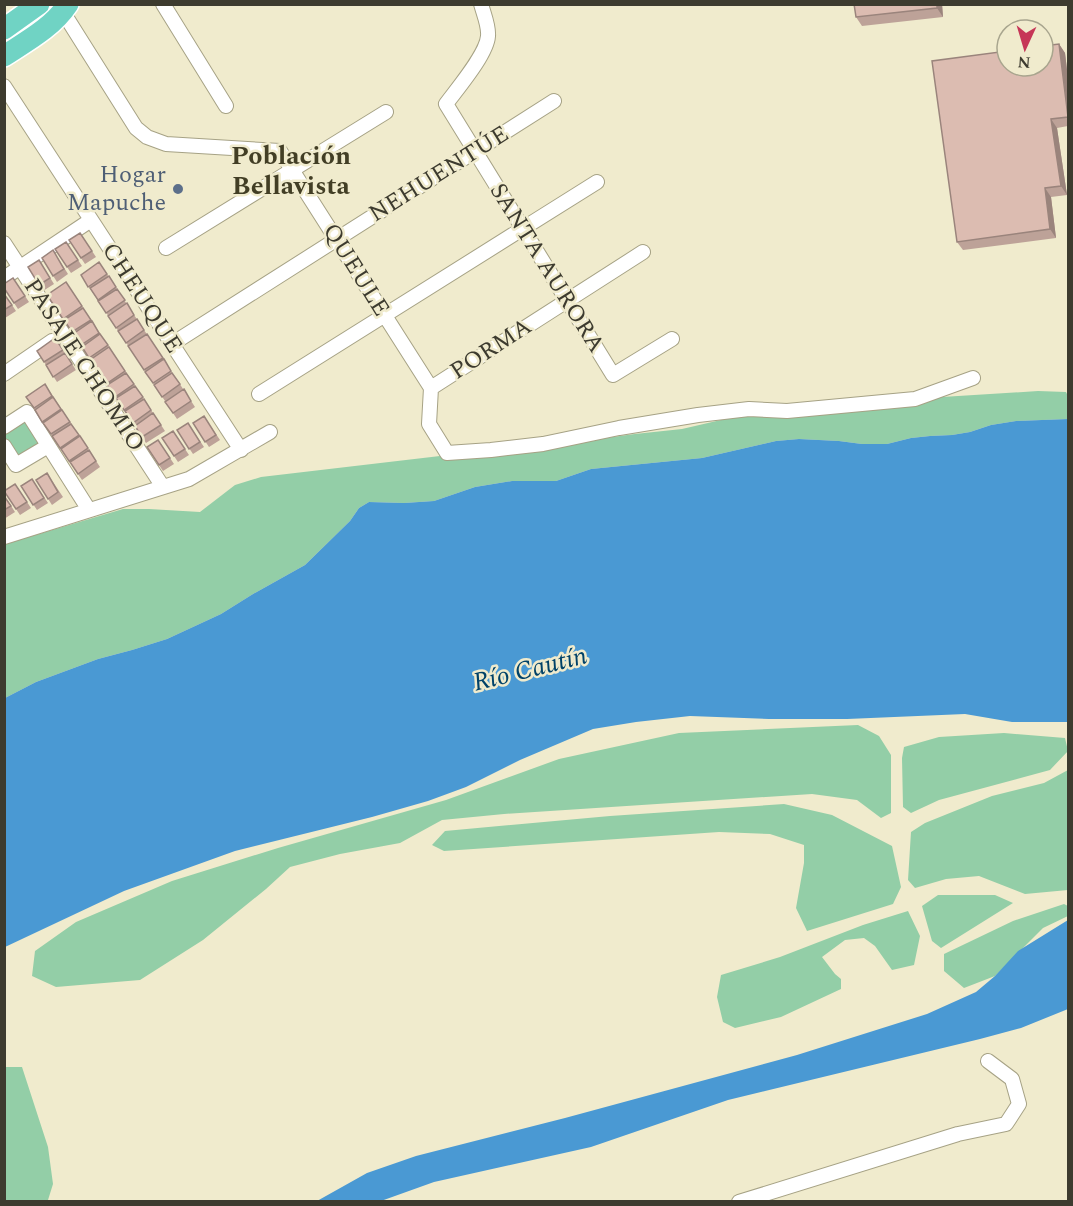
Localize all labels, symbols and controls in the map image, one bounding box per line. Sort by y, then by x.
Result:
north arrow [995,18,1055,78]
text: N [1017,50,1031,74]
street label: NEHUENTÚE [362,116,516,232]
district label: Población Bellavista [231,136,351,206]
place label: Hogar Mapuche [67,157,166,221]
street label: SANTA AURORA [480,176,614,360]
marker: Hogar Mapuche [171,182,185,196]
street label: QUEULE [313,216,399,324]
street label: CHEUQUE [93,235,191,361]
street label: PASAJE CHOMIO [14,271,154,459]
street label: PORMA [443,309,539,389]
water label: Río Cautín [469,635,592,702]

